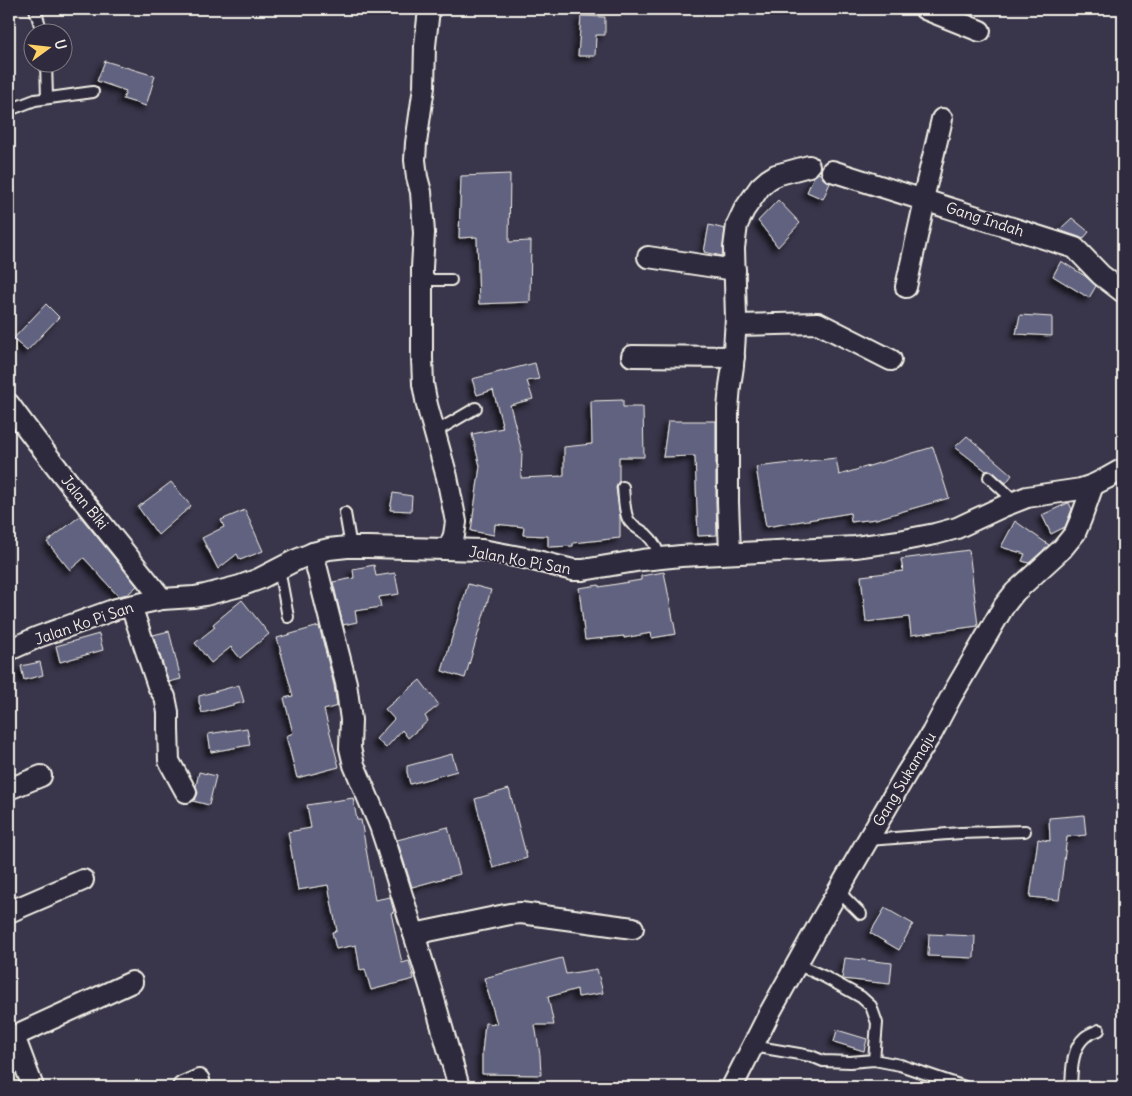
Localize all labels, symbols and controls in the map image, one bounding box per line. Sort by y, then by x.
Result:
north arrow [22,22,72,72]
text: U [51,38,70,52]
street label: Gang Indah [943,197,1027,241]
street label: Jalan Blki [57,471,113,533]
street label: Jalan Ko Pi San [468,542,573,578]
street label: Jalan Ko Pi San [32,597,136,649]
street label: Gang Sukamaju [868,728,940,830]

